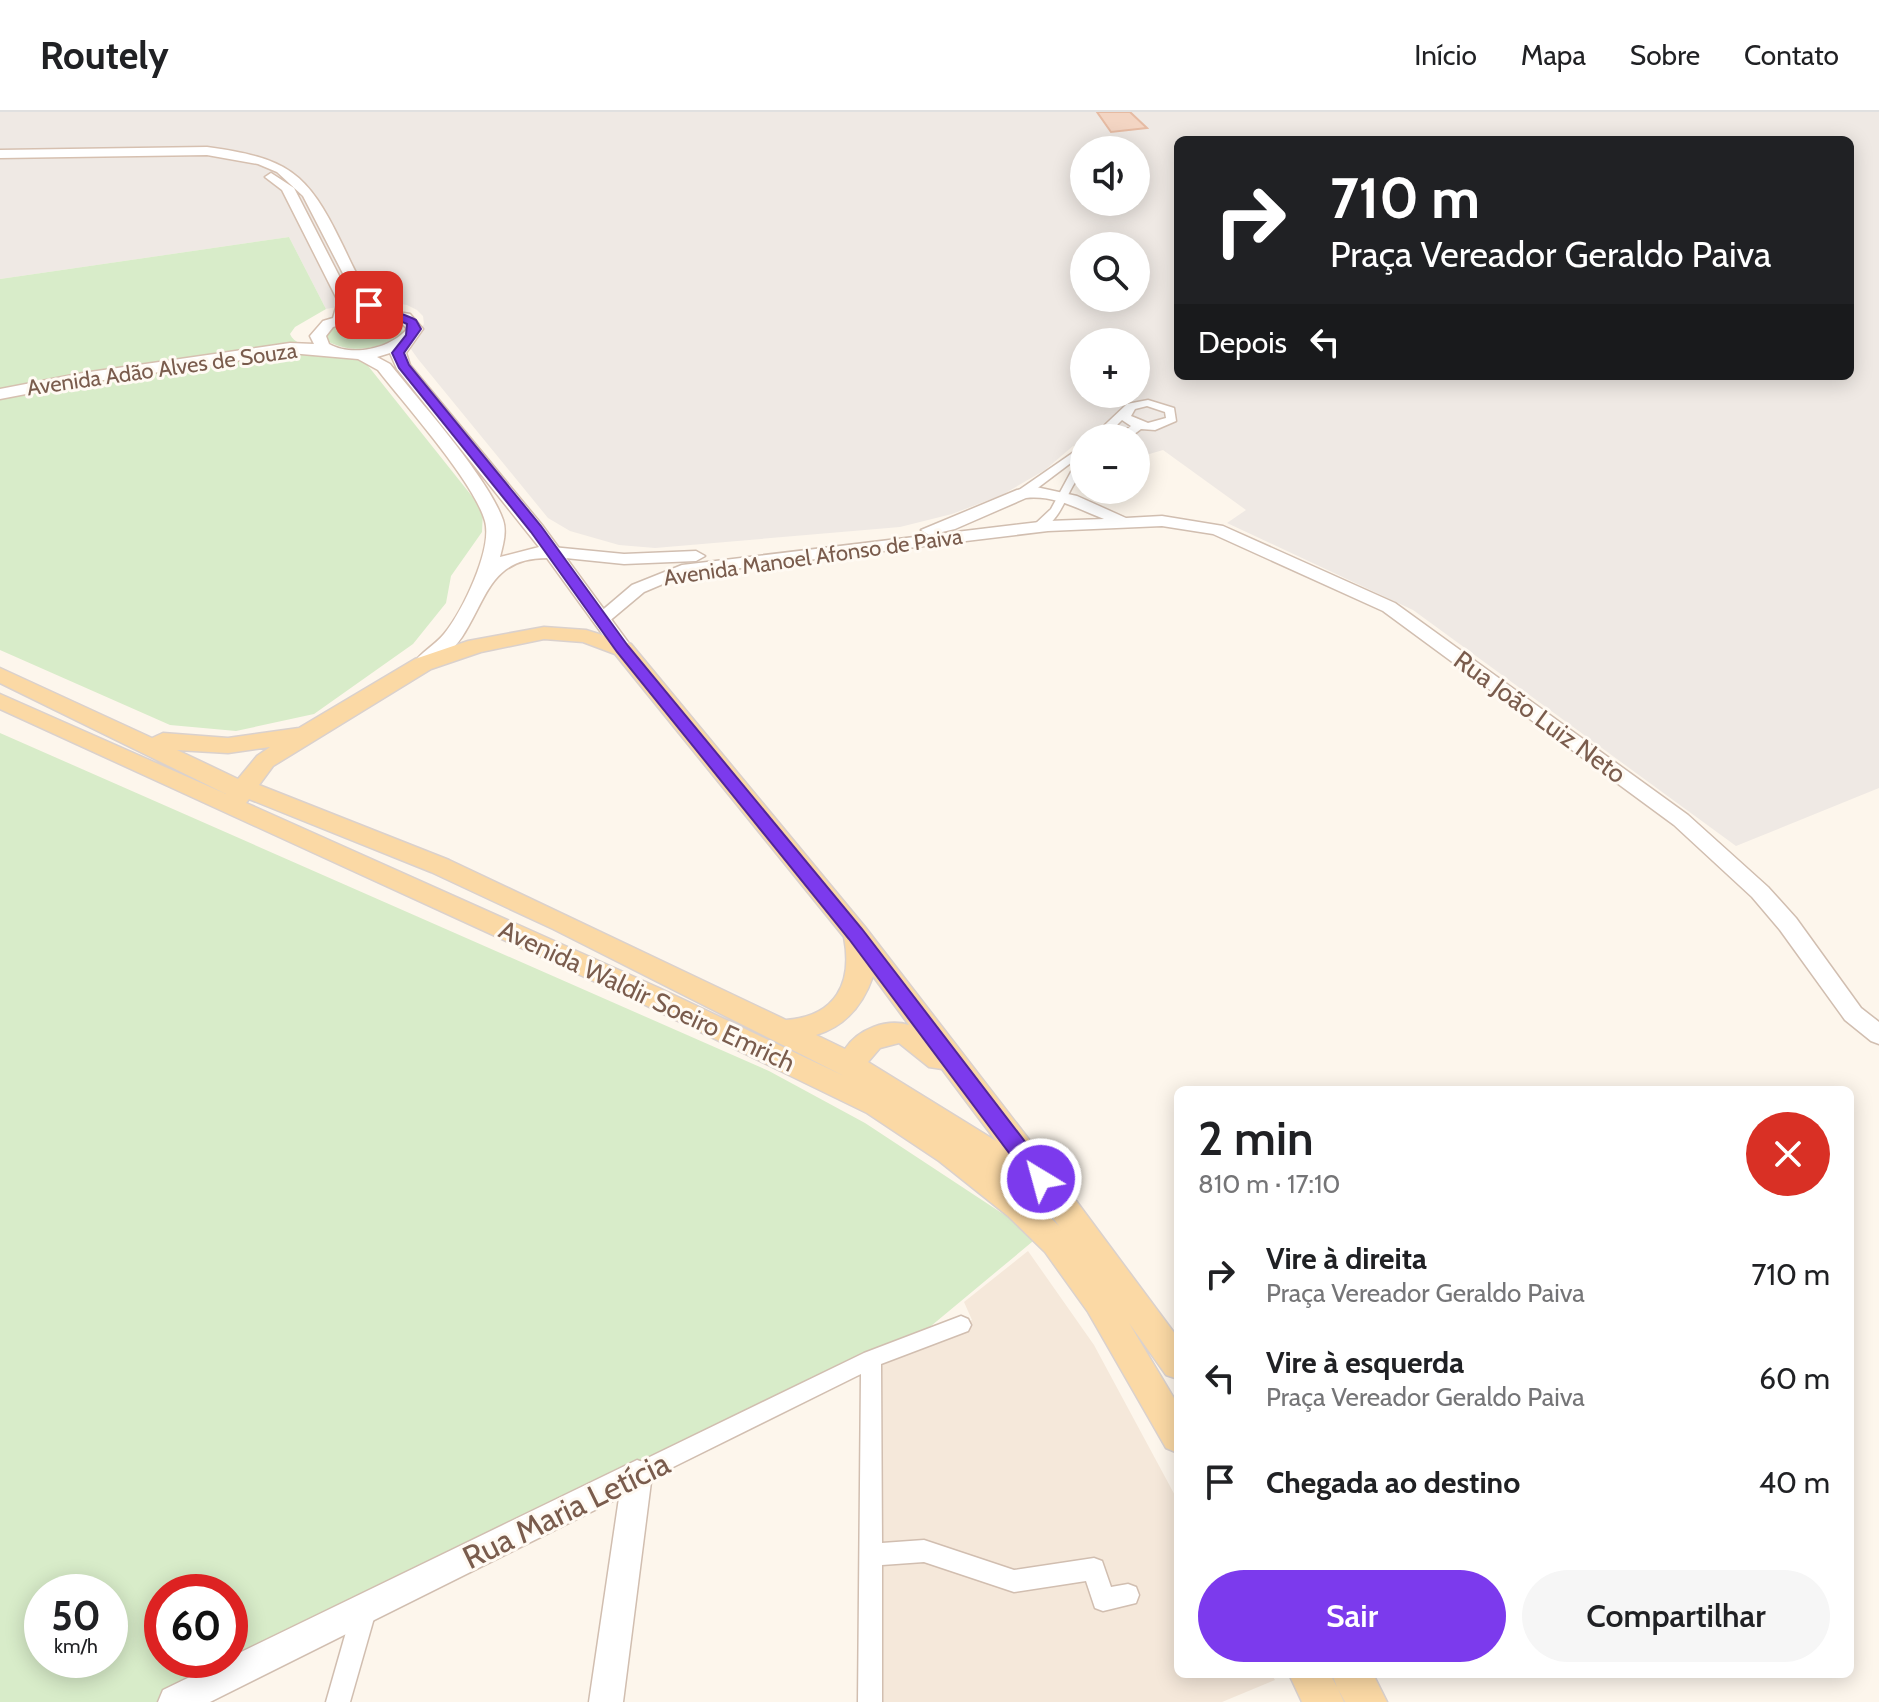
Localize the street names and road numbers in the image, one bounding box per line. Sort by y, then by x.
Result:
street label: Avenida Adão Alves de Souza [25,337,299,401]
street label: Avenida Manoel Afonso de Paiva [662,523,965,591]
street label: Rua João Luiz Neto [1448,644,1632,790]
street label: Avenida Waldir Soeiro Emrich [494,913,800,1079]
street label: Rua Maria Letícia [456,1443,676,1577]

